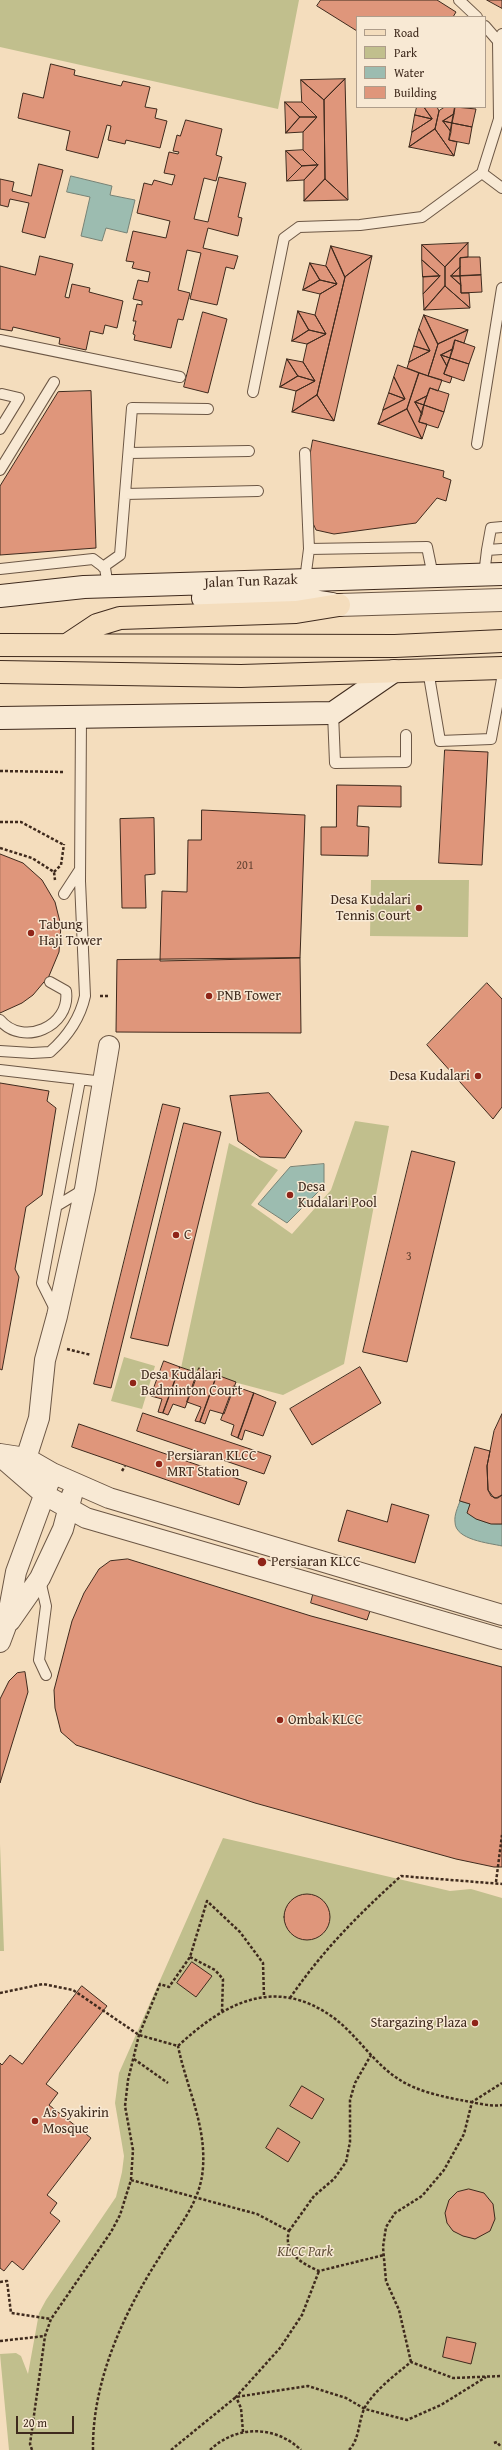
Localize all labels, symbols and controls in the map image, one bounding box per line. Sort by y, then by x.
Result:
legend [356,16,486,108]
text: Road [394,24,419,41]
text: Park [394,44,417,61]
text: Water [394,64,424,81]
text: Building [394,84,437,101]
street label: Jalan Tun Razak [204,572,298,592]
house number: 201 [236,859,254,873]
place label: Desa Kudalari Tennis Court [330,892,411,924]
marker: Desa Kudalari Tennis Court [414,903,424,913]
place label: Tabung Haji Tower [39,917,102,950]
marker: Tabung Haji Tower [26,928,36,938]
place label: PNB Tower [217,988,281,1004]
marker: PNB Tower [204,991,214,1001]
place label: Desa Kudalari [389,1068,470,1084]
marker: Desa Kudalari [473,1071,483,1081]
place label: Desa Kudalari Pool [298,1179,377,1212]
marker: Desa Kudalari Pool [285,1190,295,1200]
place label: C [184,1227,192,1243]
marker: C [171,1230,181,1240]
house number: 3 [406,1250,412,1264]
place label: Desa Kudalari Badminton Court [141,1367,242,1400]
marker: Desa Kudalari Badminton Court [128,1378,138,1388]
place label: Persiaran KLCC MRT Station [167,1448,256,1480]
marker: Persiaran KLCC MRT Station [154,1459,164,1469]
place label: Persiaran KLCC [271,1554,360,1570]
marker: Persiaran KLCC [256,1556,268,1568]
place label: Ombak KLCC [288,1712,362,1728]
marker: Ombak KLCC [275,1715,285,1725]
place label: Stargazing Plaza [370,2015,467,2031]
marker: Stargazing Plaza [470,2018,480,2028]
place label: As Syakirin Mosque [43,2105,109,2138]
marker: As Syakirin Mosque [30,2116,40,2126]
park label: KLCC Park [277,2244,333,2260]
scale bar [18,2408,76,2434]
text: 20 m [23,2414,47,2431]

